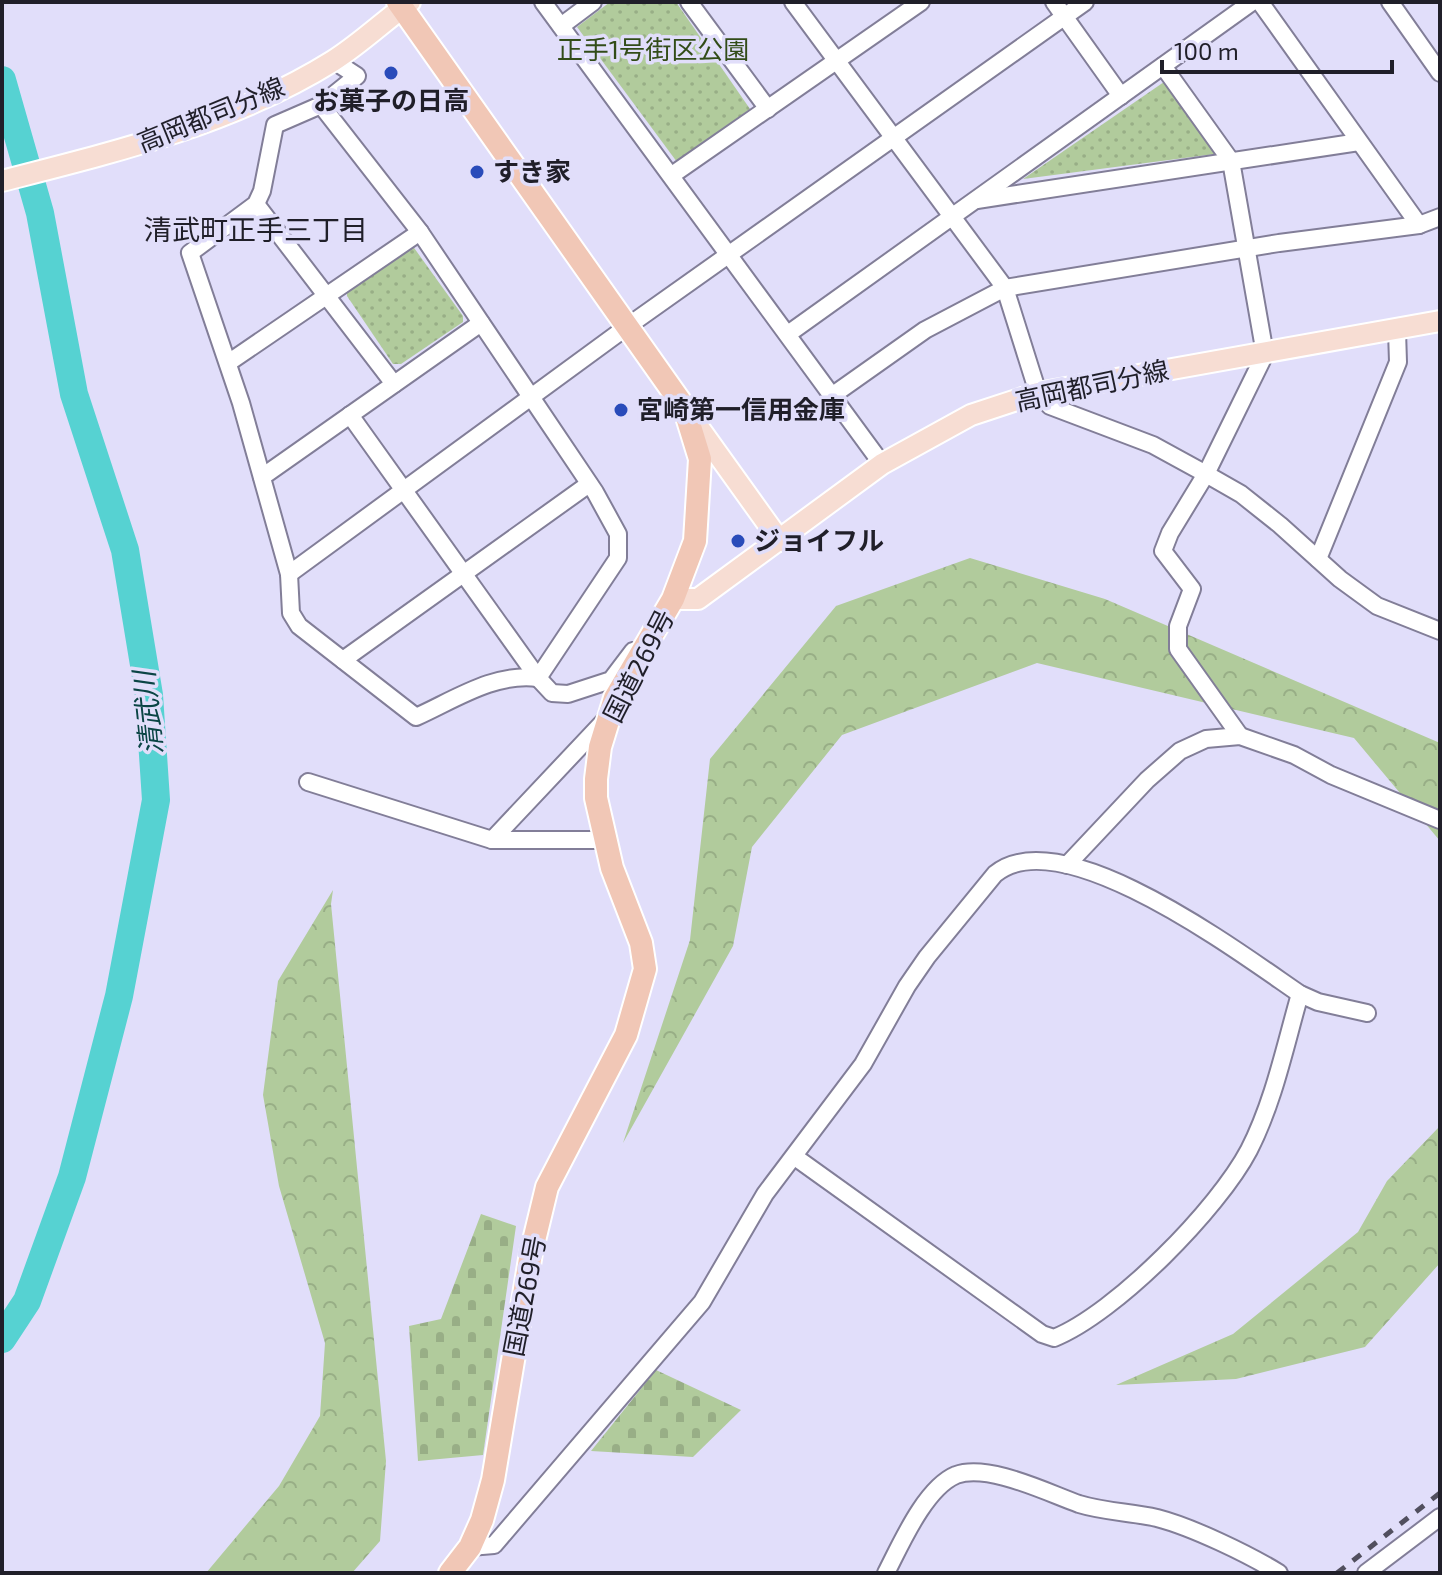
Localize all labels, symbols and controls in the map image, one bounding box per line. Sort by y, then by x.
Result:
scale bar [1162,24,1392,74]
park label: 正手1号街区公園 [557,33,749,64]
text: 100 m [1174,36,1239,65]
marker: お菓子の日高 [382,64,400,82]
street label: 高岡都司分線 [132,70,289,157]
place label: お菓子の日高 [313,84,469,115]
place label: すき家 [493,155,571,186]
marker: すき家 [468,163,486,181]
district label: 清武町正手三丁目 [144,212,368,246]
street label: 高岡都司分線 [1012,353,1171,416]
place label: 宮崎第一信用金庫 [637,393,845,424]
marker: 宮崎第一信用金庫 [612,401,630,419]
place label: ジョイフル [754,524,884,555]
marker: ジョイフル [729,532,747,550]
street label: 国道269号 [596,604,679,727]
water label: 清武川 [125,667,168,757]
street label: 国道269号 [497,1233,550,1359]

